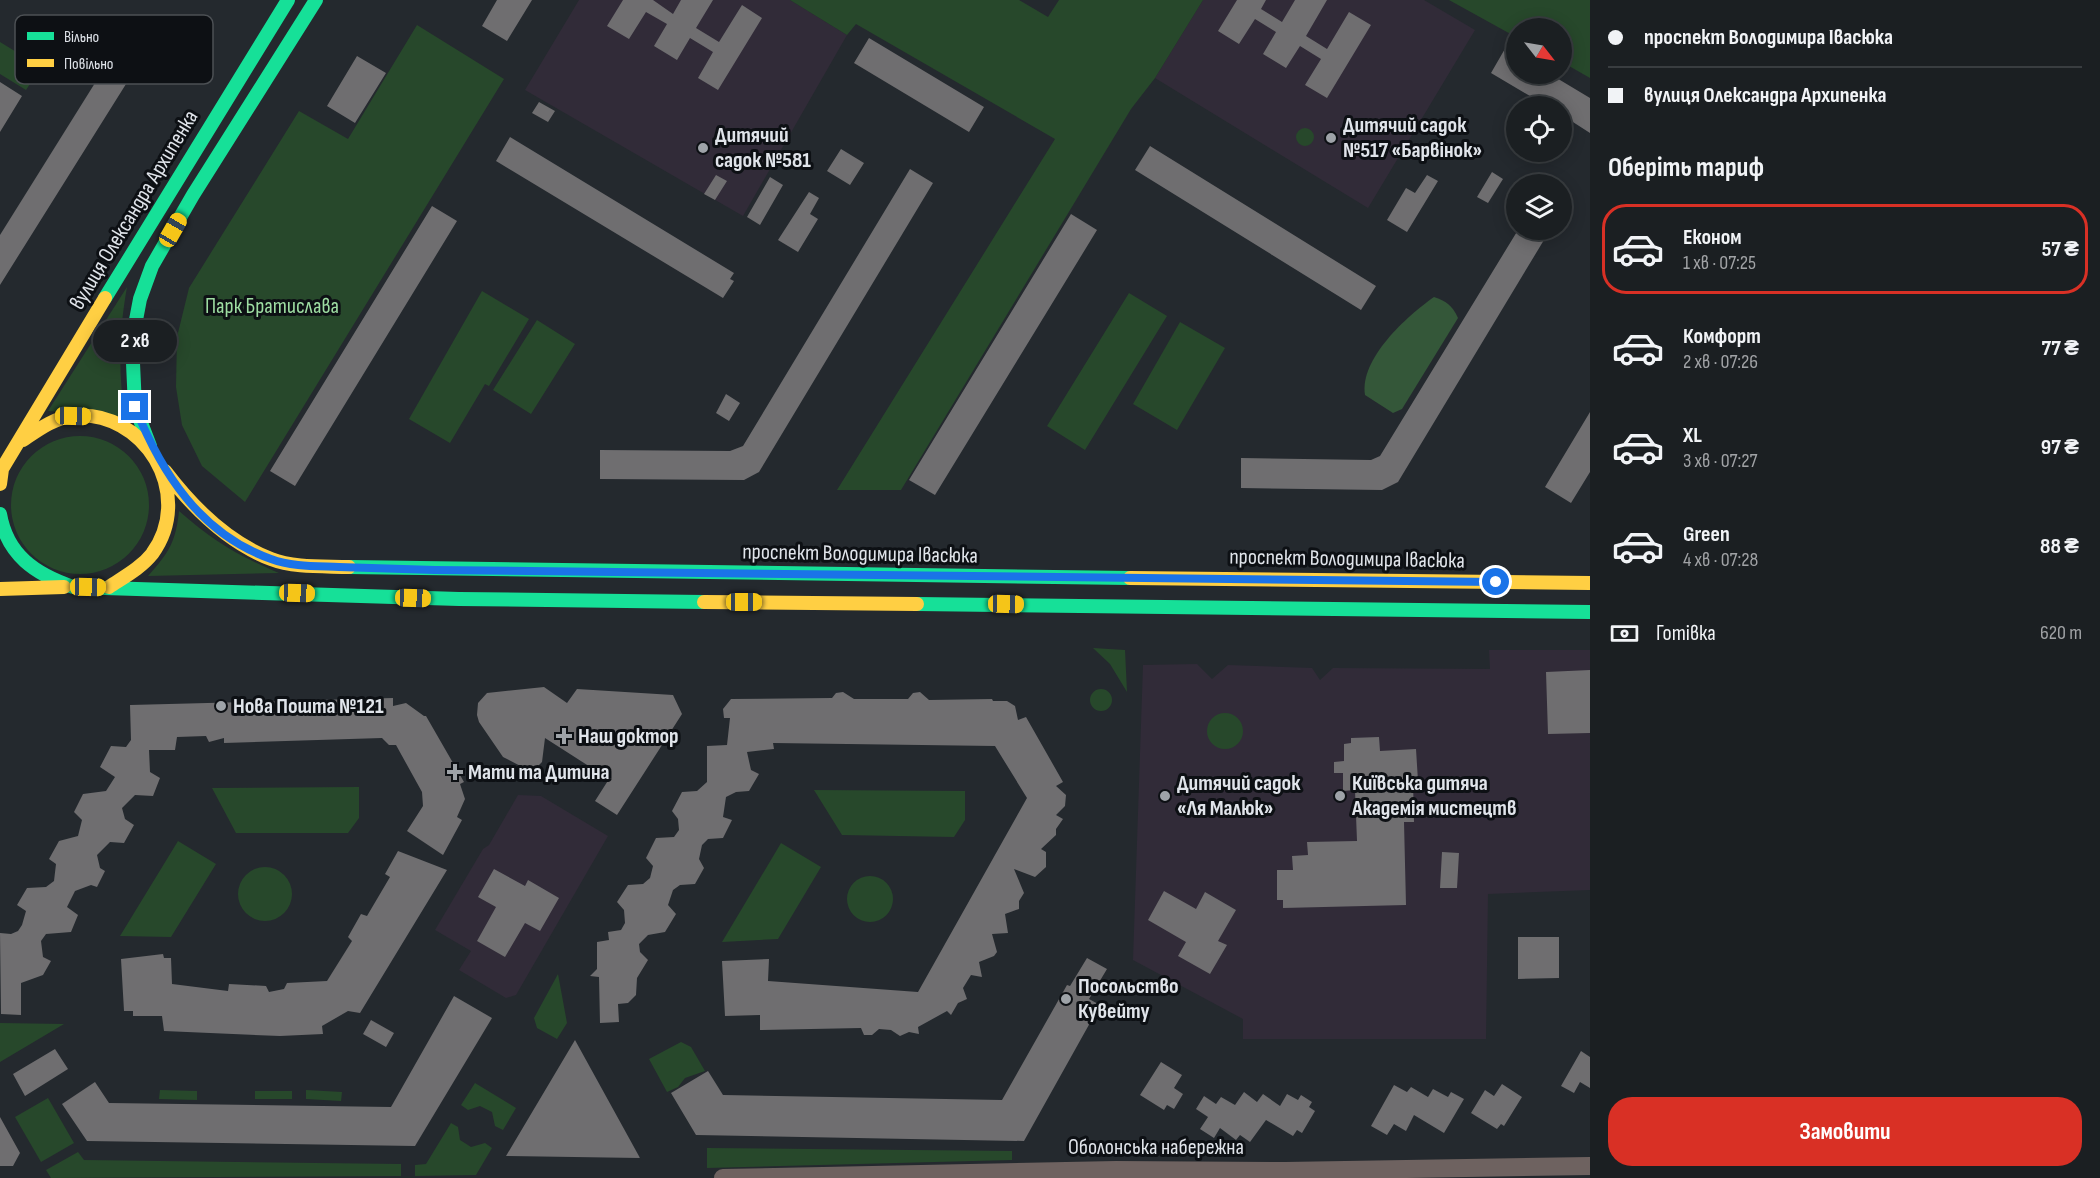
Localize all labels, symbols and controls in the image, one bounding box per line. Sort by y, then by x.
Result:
legend [15,15,213,84]
north arrow [1506,18,1572,84]
map controls [1506,18,1572,240]
text: проспект Володимира Івасюка [1644,24,1893,51]
text: Вільно [64,28,99,47]
text: Повільно [64,55,114,74]
text: вулиця Олександра Архипенка [1644,82,1887,109]
button: locate [1506,96,1572,162]
street label: вулиця Олександра Архипенка [64,105,204,315]
place label: Дитячий садок №517 «Барвінок» [1343,112,1482,164]
place label: Дитячий садок №581 [715,122,811,174]
marker: Дитячий садок №517 «Барвінок» [1324,131,1338,145]
marker: Дитячий садок №581 [696,141,710,155]
text: Оберіть тариф [1608,152,1764,184]
button: layers [1506,174,1572,240]
car [156,210,190,250]
icon: car [1611,222,1665,276]
text: Економ [1683,224,1742,251]
text: 57 ₴ [2042,236,2079,263]
text: 1 хв · 07:25 [1683,251,1756,275]
park label: Парк Братислава [205,293,339,320]
callout: 2 хв [93,320,177,362]
icon: car [1611,321,1665,375]
text: Комфорт [1683,323,1761,350]
text: 2 хв [121,329,149,353]
text: 77 ₴ [2042,335,2079,362]
text: 2 хв · 07:26 [1683,350,1758,374]
route end [121,393,148,420]
car [55,407,91,425]
icon: car [1611,420,1665,474]
text: XL [1683,422,1702,449]
text: 97 ₴ [2041,434,2079,461]
text: 3 хв · 07:27 [1683,449,1758,473]
icon: car [1611,519,1665,573]
text: Green [1683,521,1730,548]
text: 88 ₴ [2040,533,2079,560]
street label: проспект Володимира Івасюка [742,538,978,570]
street label: проспект Володимира Івасюка [1229,543,1465,575]
text: 4 хв · 07:28 [1683,548,1758,572]
route start [1482,568,1509,595]
car [70,578,106,596]
car [279,583,315,603]
car [395,588,431,608]
car [726,593,762,611]
car [988,595,1024,613]
icon: cash [1608,617,1641,650]
text: Готівка [1656,620,1716,647]
text: 620 m [2040,621,2082,645]
place label: Нова Пошта №121 [233,693,384,720]
marker: Нова Пошта №121 [214,699,228,713]
place label: Наш доктор [578,723,679,750]
marker: Наш доктор [555,727,573,745]
place label: Мати та Дитина [468,759,610,786]
marker: Мати та Дитина [446,763,464,781]
place label: Дитячий садок «Ля Малюк» [1177,770,1301,822]
place label: Київська дитяча Академія мистецтв [1351,770,1517,822]
marker: Дитячий садок «Ля Малюк» [1158,789,1172,803]
marker: Київська дитяча Академія мистецтв [1333,789,1347,803]
place label: Посольство Кувейту [1078,973,1179,1025]
marker: Посольство Кувейту [1059,992,1073,1006]
button: Замовити [1608,1097,2082,1166]
street label: Оболонська набережна [1068,1134,1244,1161]

